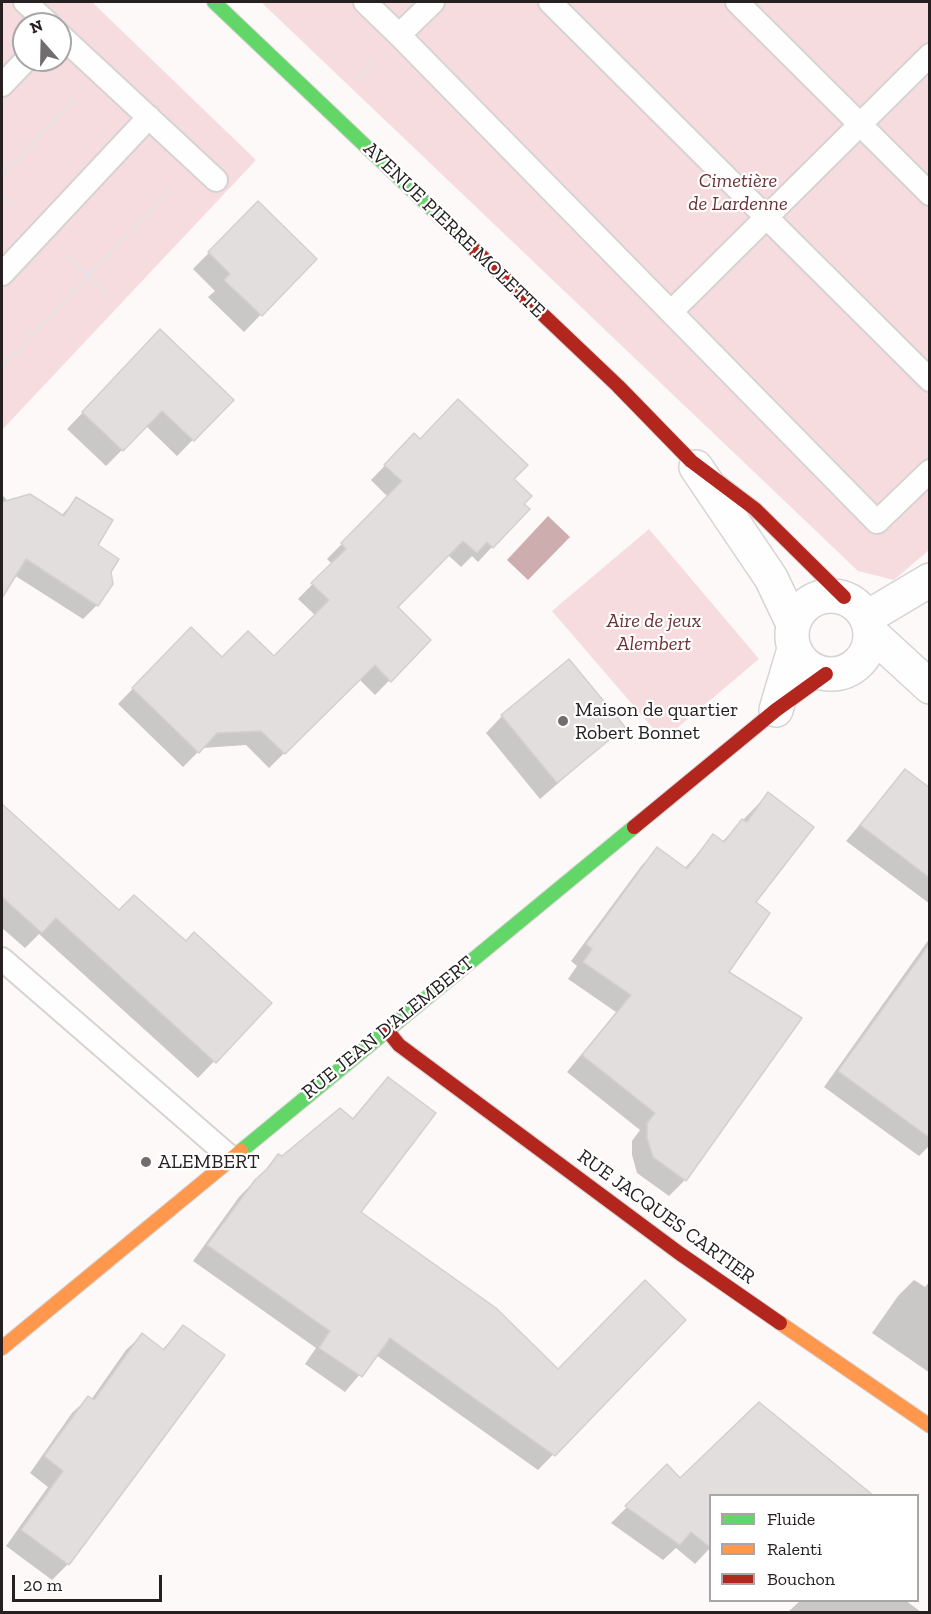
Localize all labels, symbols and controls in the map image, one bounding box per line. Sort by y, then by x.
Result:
north arrow [12,12,72,72]
text: N [27,15,45,38]
street label: AVENUE PIERRE MOLETTE [358,137,550,323]
park label: Cimetière de Lardenne [688,169,788,216]
park label: Aire de jeux Alembert [607,609,701,656]
place label: Maison de quartier Robert Bonnet [575,698,738,745]
marker: Maison de quartier Robert Bonnet [556,714,570,728]
street label: RUE JEAN D'ALEMBERT [297,951,479,1105]
street label: RUE JACQUES CARTIER [573,1145,759,1289]
place label: ALEMBERT [158,1150,260,1174]
marker: ALEMBERT [139,1155,153,1169]
legend [709,1494,919,1602]
text: Fluide [767,1508,815,1530]
text: Ralenti [767,1538,822,1560]
scale bar [15,1563,165,1601]
text: Bouchon [767,1568,835,1590]
text: 20 m [23,1574,62,1596]

